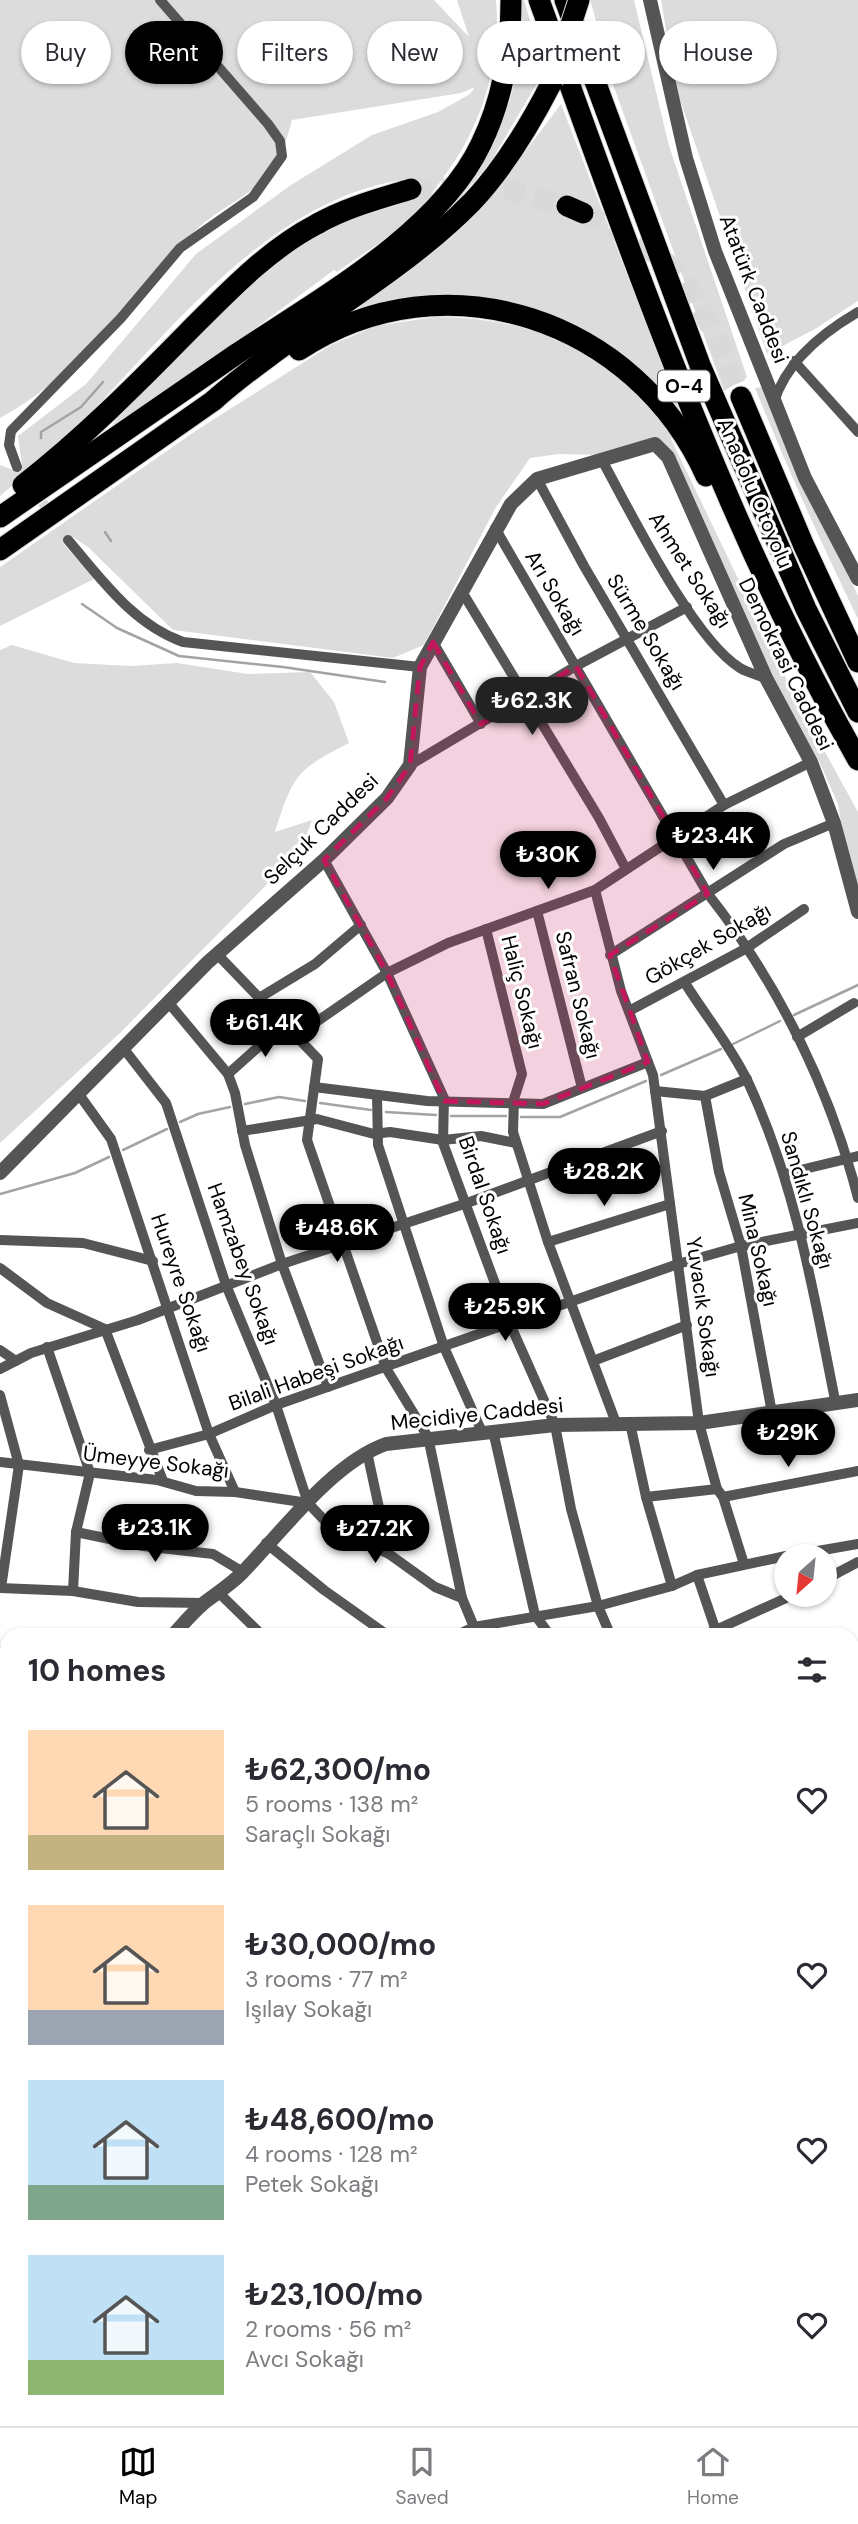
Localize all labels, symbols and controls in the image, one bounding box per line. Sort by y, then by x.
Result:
chip: Buy [21,21,111,84]
chip: Rent [125,21,223,84]
chip: Filters [237,21,353,84]
chip: New [367,21,463,84]
chip: Apartment [477,21,645,84]
chip: House [659,21,777,84]
street label: Atatürk Caddesi [713,211,795,367]
road number: O-4 [658,370,710,402]
street label: Anadolu Otoyolu [711,413,799,573]
street label: Ahmet Sokağı [642,507,738,633]
street label: Arı Sokağı [519,545,591,641]
street label: Sürme Sokağı [600,569,692,695]
street label: Demokrasi Caddesi [732,573,840,755]
pin: ₺62.3K [475,678,589,737]
text: ₺62.3K [491,685,573,715]
street label: Selçuk Caddesi [258,767,384,891]
pin: ₺23.4K [656,812,770,872]
text: ₺23.4K [672,820,754,850]
pin: ₺30K [507,832,589,891]
text: ₺30K [516,839,580,869]
street label: Gökçek Sokağı [640,897,776,991]
street label: Safran Sokağı [549,928,607,1062]
street label: Haliç Sokağı [494,932,550,1052]
pin: ₺61.4K [208,1000,322,1059]
text: ₺61.4K [226,1007,304,1037]
street label: Sandıklı Sokağı [774,1128,840,1272]
street label: Birdal Sokağı [452,1132,518,1258]
pin: ₺28.2K [547,1148,661,1208]
text: ₺28.2K [564,1156,644,1186]
street label: Hamzabey Sokağı [201,1179,285,1349]
street label: Mina Sokağı [731,1191,785,1309]
pin: ₺48.6K [280,1204,394,1264]
street label: Hureyre Sokağı [144,1210,218,1356]
text: ₺48.6K [295,1212,379,1242]
street label: Yuvacık Sokağı [679,1235,727,1379]
pin: ₺25.9K [448,1284,562,1343]
text: ₺25.9K [464,1291,546,1321]
street label: Bilali Habeşi Sokağı [225,1328,407,1418]
street label: Mecidiye Caddesi [389,1391,565,1437]
pin: ₺29K [747,1410,829,1469]
text: ₺29K [757,1417,819,1447]
street label: Ümeyye Sokağı [81,1439,231,1485]
pin: ₺23.1K [98,1504,212,1564]
pin: ₺27.2K [318,1506,432,1565]
text: ₺23.1K [118,1512,192,1542]
text: ₺27.2K [336,1513,414,1543]
north arrow [774,1544,836,1606]
map controls [774,1544,837,1607]
text: 10 homes [28,1651,166,1690]
icon: filters [793,1651,831,1689]
text: ₺62,300/mo [245,1750,431,1789]
icon: home [84,1758,168,1842]
icon: heart [793,1781,831,1819]
text: 5 rooms · 138 m² [245,1789,418,1819]
text: Saraçlı Sokağı [245,1819,390,1849]
text: ₺30,000/mo [245,1925,436,1964]
icon: home [84,1933,168,2017]
icon: heart [793,1956,831,1994]
text: 3 rooms · 77 m² [245,1964,408,1994]
text: Işılay Sokağı [245,1994,372,2024]
text: ₺48,600/mo [245,2100,434,2139]
icon: home [84,2108,168,2192]
icon: heart [793,2131,831,2169]
text: 4 rooms · 128 m² [245,2139,417,2169]
text: Petek Sokağı [245,2169,379,2199]
text: ₺23,100/mo [245,2275,423,2314]
icon: home [84,2283,168,2367]
icon: heart [793,2306,831,2344]
text: 2 rooms · 56 m² [245,2314,411,2344]
text: Avcı Sokağı [245,2344,364,2374]
tab: Map [119,2443,157,2510]
tab: Saved [396,2443,449,2510]
tab: Home [687,2443,739,2510]

